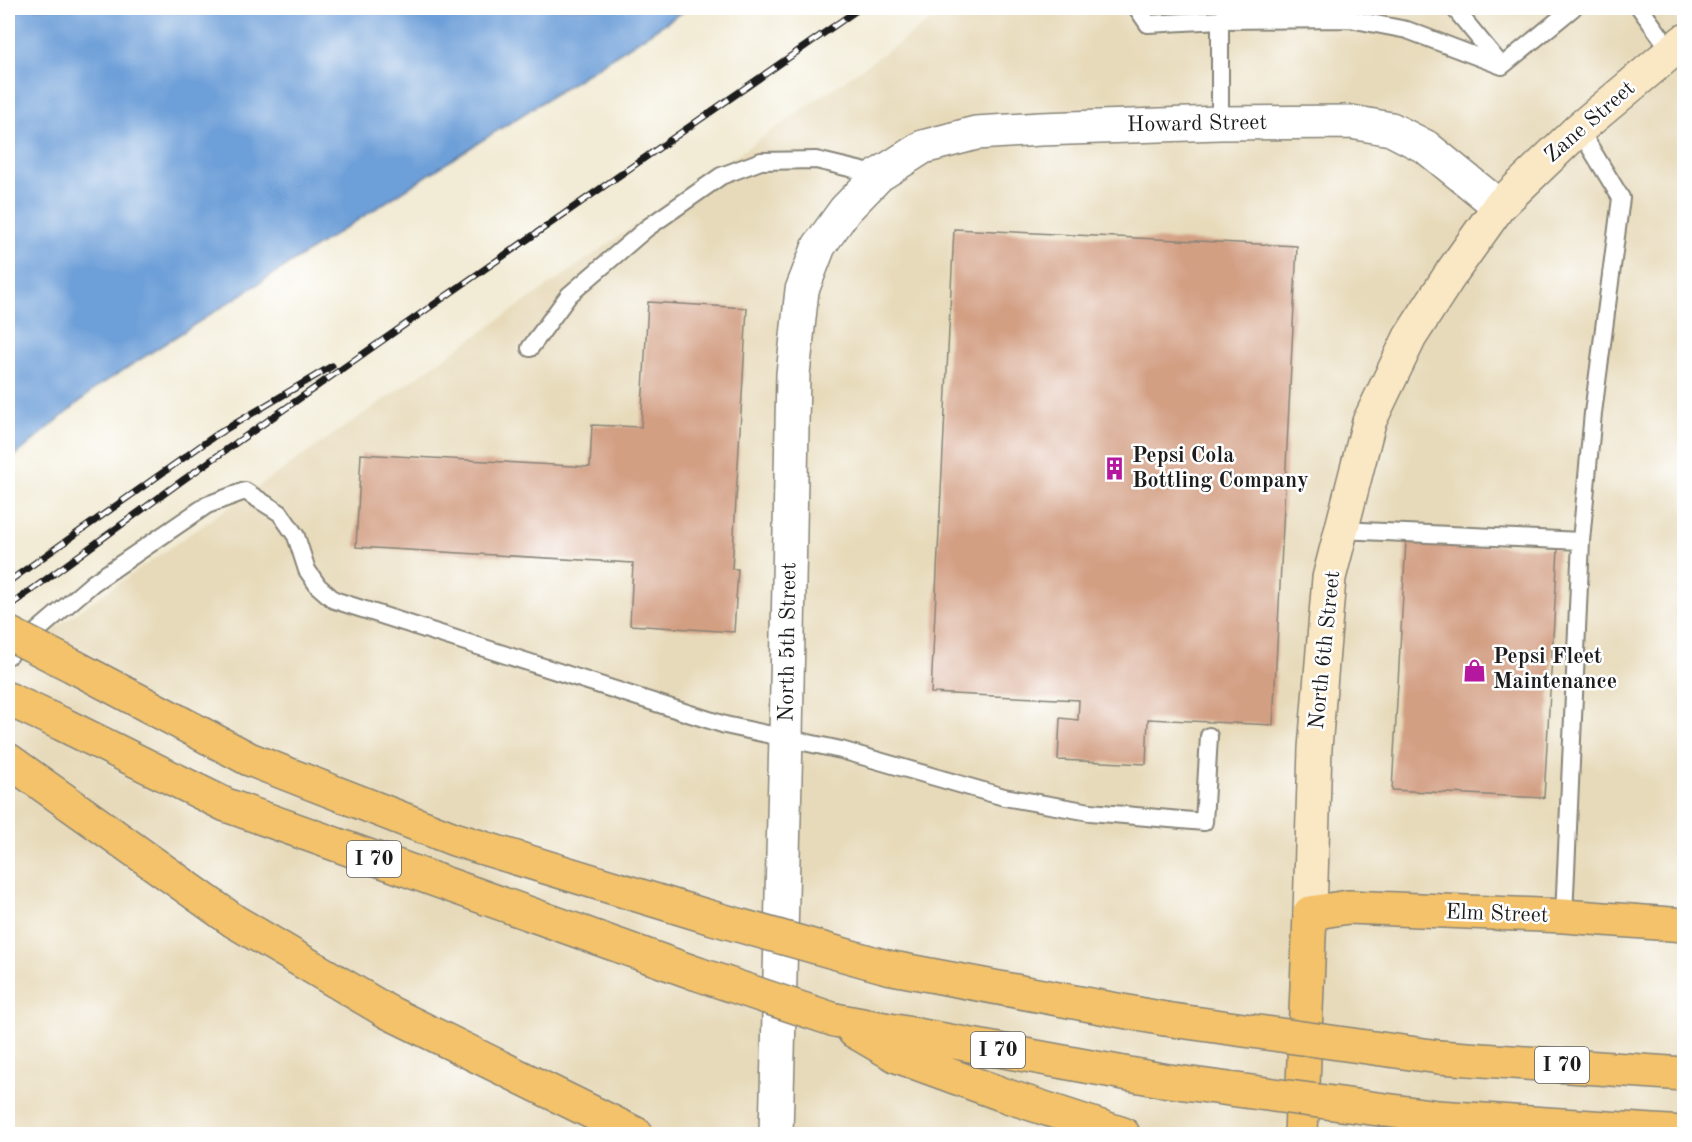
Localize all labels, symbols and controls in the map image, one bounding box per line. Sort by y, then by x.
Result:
street label: Zane Street [1541,77,1639,167]
street label: Howard Street [1127,112,1267,136]
place label: Pepsi Cola Bottling Company [1132,445,1309,492]
building icon: Pepsi Cola Bottling Company [1101,456,1127,482]
street label: North 5th Street [776,562,800,722]
street label: North 6th Street [1306,569,1344,731]
place label: Pepsi Fleet Maintenance [1493,646,1617,693]
shop icon: Pepsi Fleet Maintenance [1462,657,1488,683]
road number: I 70 [347,841,401,877]
street label: Elm Street [1445,901,1549,927]
road number: I 70 [971,1032,1025,1068]
road number: I 70 [1535,1047,1589,1083]

